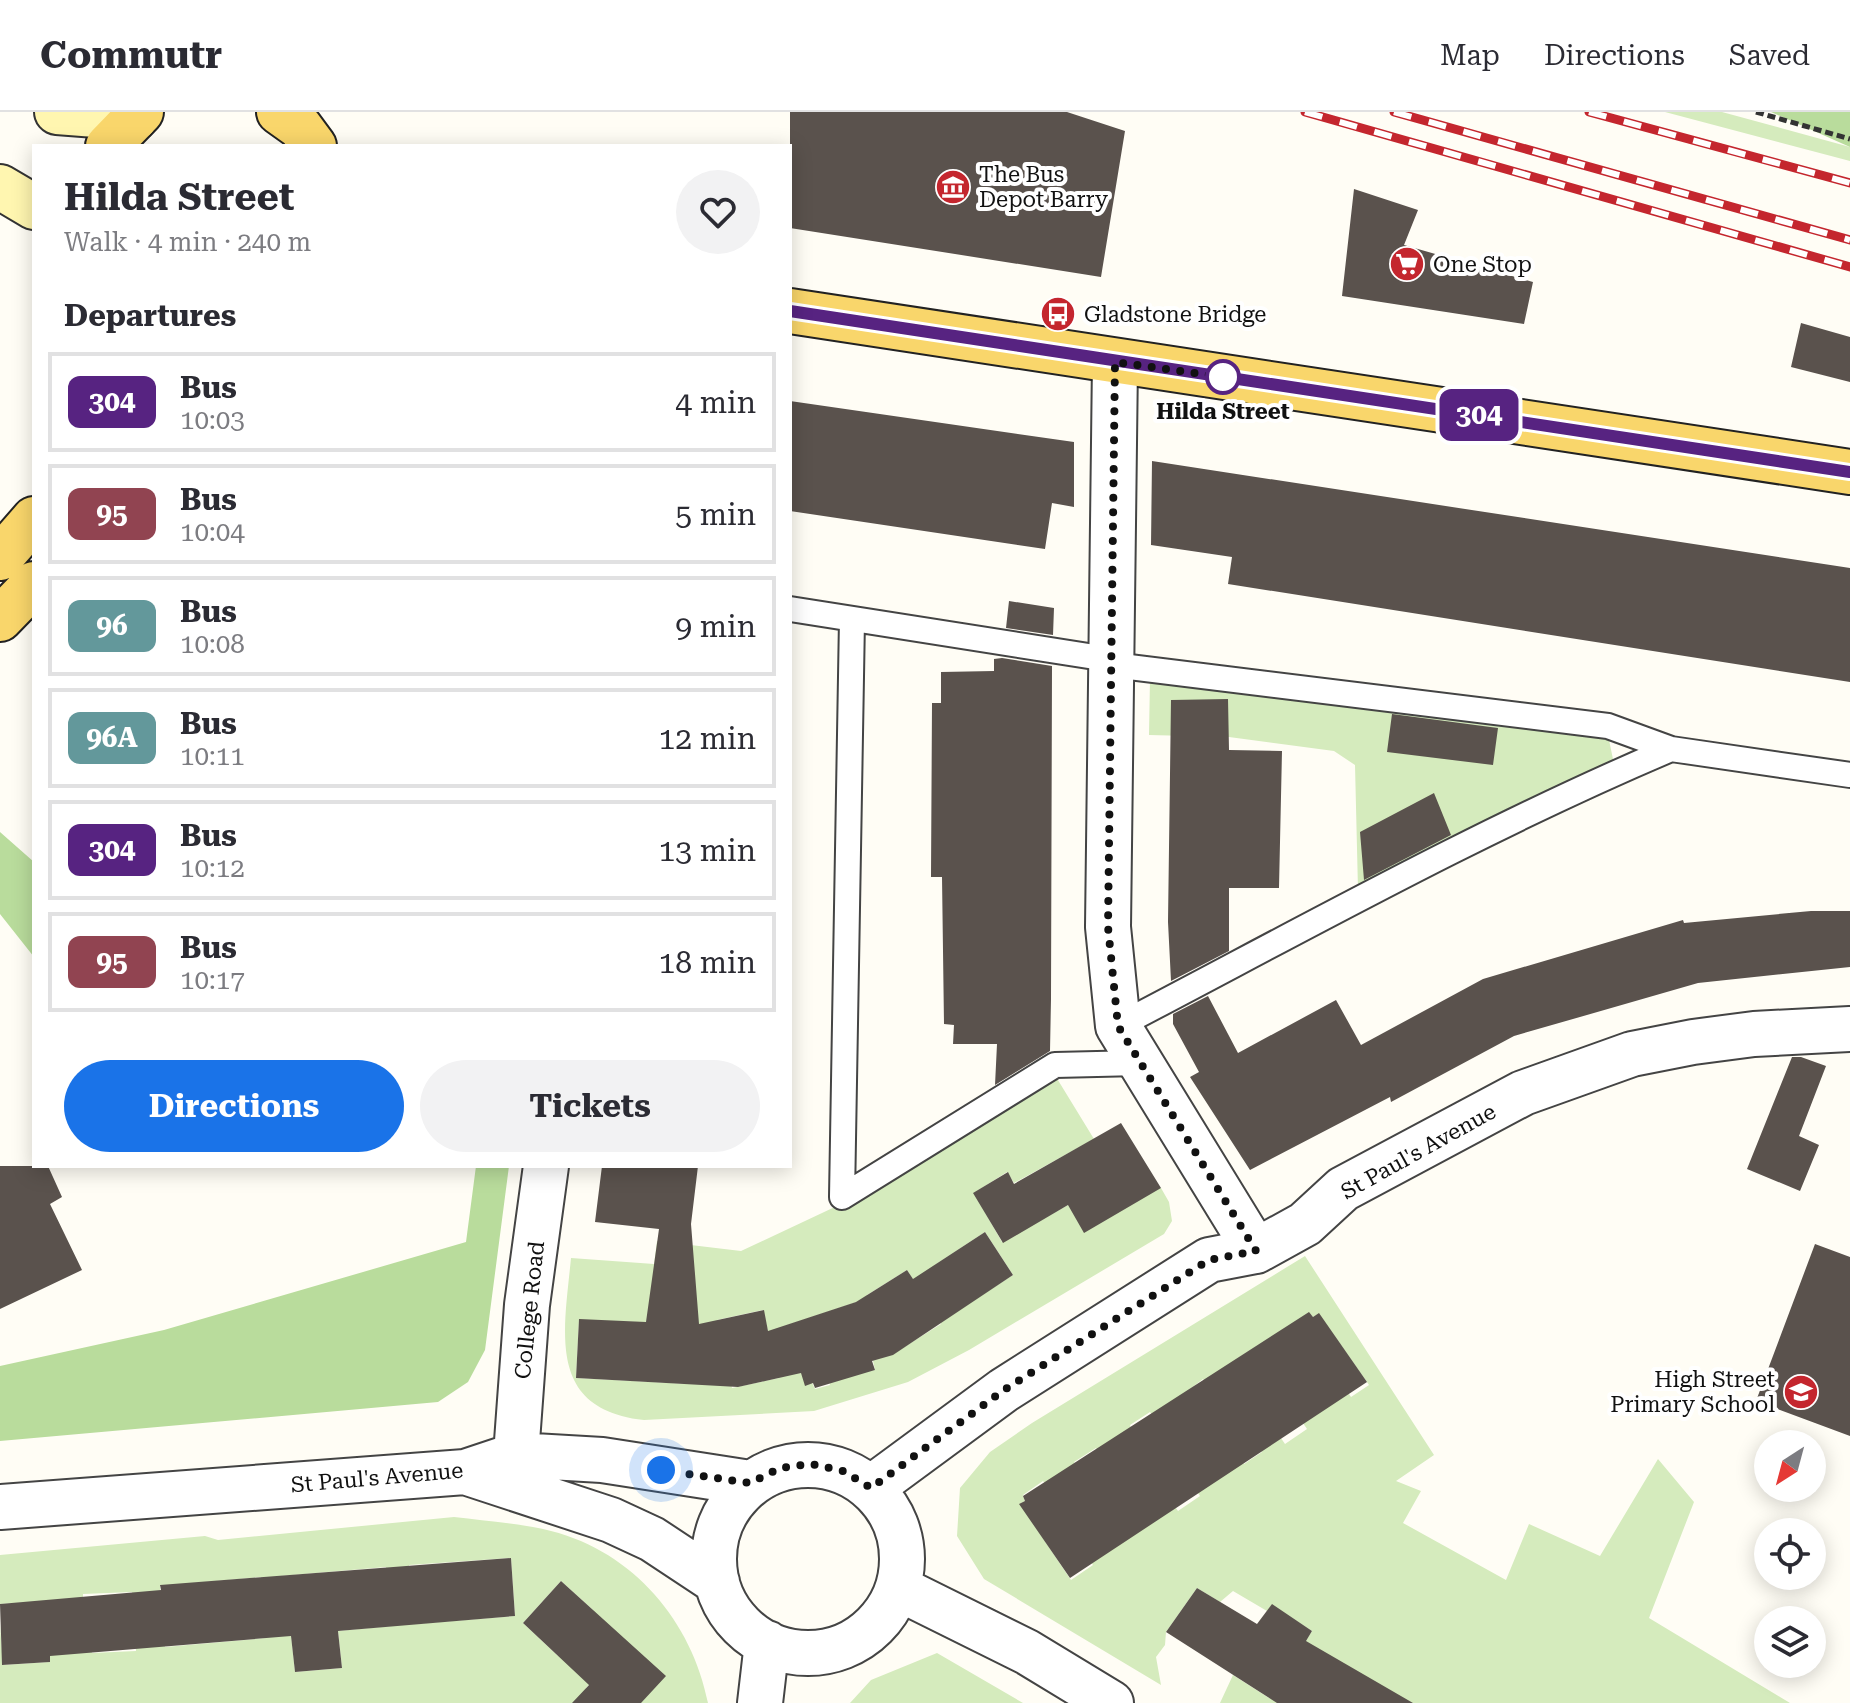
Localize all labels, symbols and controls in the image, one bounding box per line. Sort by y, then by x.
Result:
text: Commutr [40,33,222,77]
text: Map [1440,39,1500,72]
text: Directions [1544,39,1685,72]
text: Saved [1729,39,1810,72]
place label: The Bus Depot Barry [979,162,1108,212]
museum icon: The Bus Depot Barry [934,168,972,206]
button: heart [676,170,760,254]
text: Hilda Street [64,175,294,219]
text: Walk · 4 min · 240 m [64,227,311,257]
supermarket icon: One Stop [1388,245,1426,283]
place label: One Stop [1433,252,1532,277]
bus stop icon: Gladstone Bridge [1039,295,1077,333]
text: Departures [64,298,236,333]
place label: Gladstone Bridge [1084,302,1266,327]
marker: Hilda Street [1206,360,1240,394]
text: Bus [180,370,237,405]
text: 304 [88,385,136,418]
text: 4 min [675,385,756,420]
line badge: 304 [1433,389,1525,441]
text: 304 [1455,398,1503,431]
place label: Hilda Street [1156,399,1290,424]
text: 10:03 [180,405,245,435]
text: Bus [180,482,237,517]
text: 95 [96,497,128,530]
text: 5 min [675,497,756,532]
text: 10:04 [180,517,245,547]
text: Bus [180,594,237,629]
text: 96 [96,609,128,642]
text: 9 min [675,609,756,644]
text: 10:08 [180,629,245,659]
text: Bus [180,706,237,741]
text: 96A [86,721,138,754]
text: 12 min [659,721,756,756]
text: 10:11 [180,741,245,771]
text: Bus [180,818,237,853]
text: 304 [88,833,136,866]
text: 13 min [659,833,756,868]
text: 10:12 [180,853,245,883]
text: Bus [180,930,237,965]
text: 95 [96,945,128,978]
text: 18 min [659,945,756,980]
text: 10:17 [180,965,245,995]
button: Directions [64,1060,404,1152]
button: Tickets [420,1060,760,1152]
street label: St Paul's Avenue [1337,1099,1500,1204]
street label: College Road [510,1240,549,1380]
place label: High Street Primary School [1610,1367,1775,1417]
school or university icon: High Street Primary School [1782,1373,1820,1411]
north arrow [1754,1430,1826,1502]
map controls [1754,1430,1826,1678]
your location [641,1450,681,1490]
street label: St Paul's Avenue [290,1458,464,1497]
button: locate [1754,1518,1826,1590]
button: layers [1754,1606,1826,1678]

